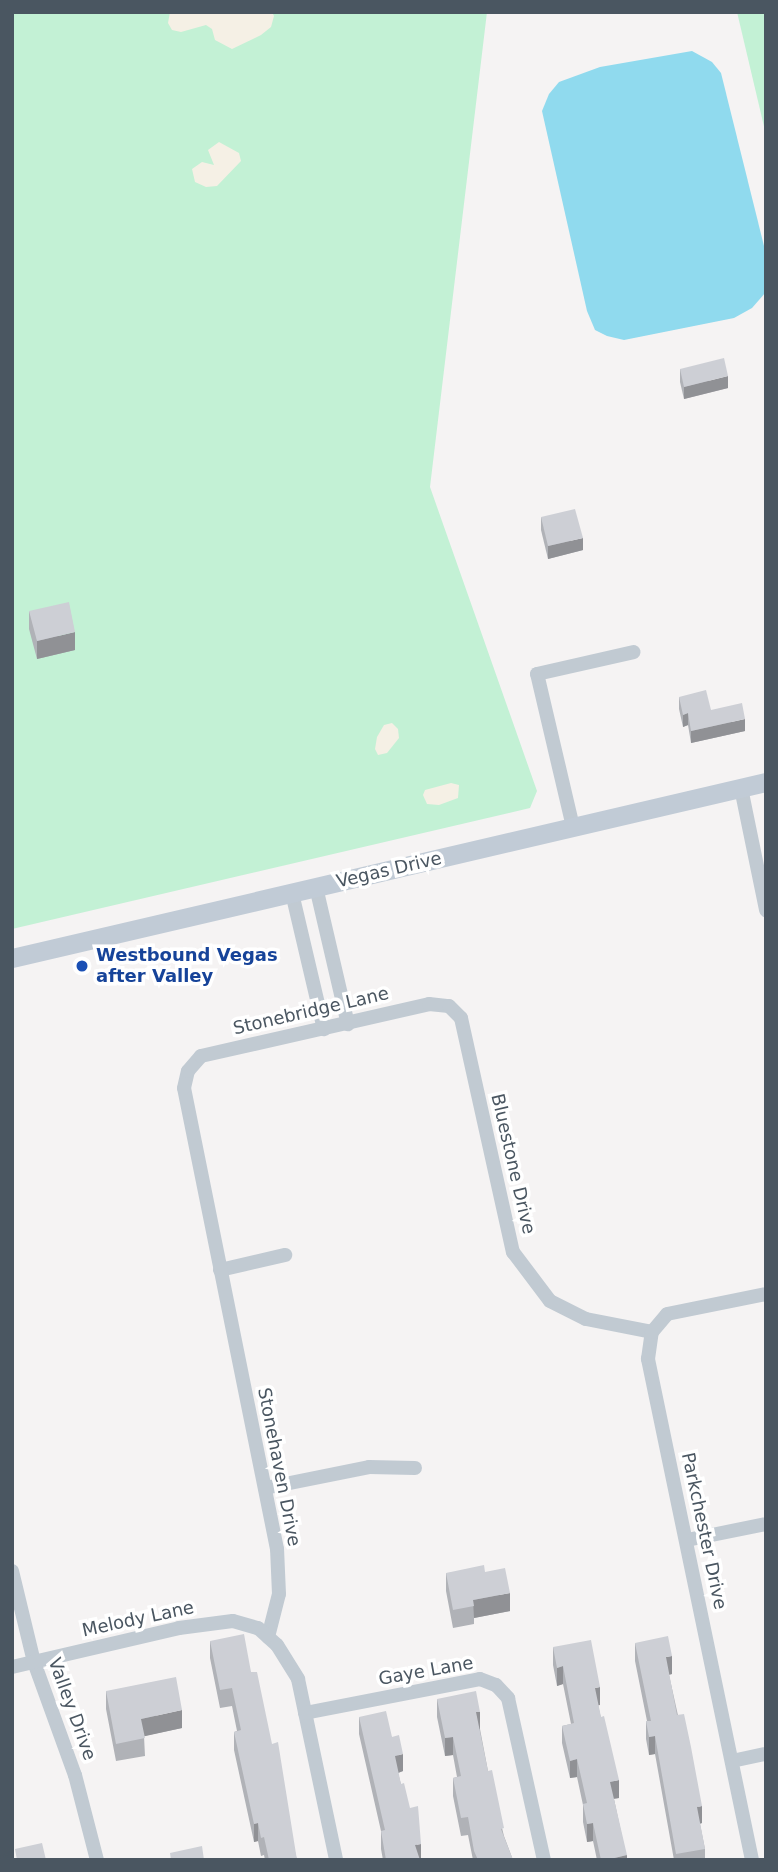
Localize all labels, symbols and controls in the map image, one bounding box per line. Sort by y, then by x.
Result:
street label: Vegas Drive [334,847,444,893]
place label: Westbound Vegas after Valley [96,945,278,988]
marker: Westbound Vegas after Valley [74,958,90,974]
street label: Stonebridge Lane [231,983,391,1039]
street label: Bluestone Drive [486,1092,540,1236]
street label: Stonehaven Drive [253,1386,305,1548]
street label: Parkchester Drive [677,1451,731,1611]
street label: Melody Lane [80,1597,196,1641]
street label: Gaye Lane [377,1652,475,1690]
street label: Valley Drive [43,1655,101,1763]

